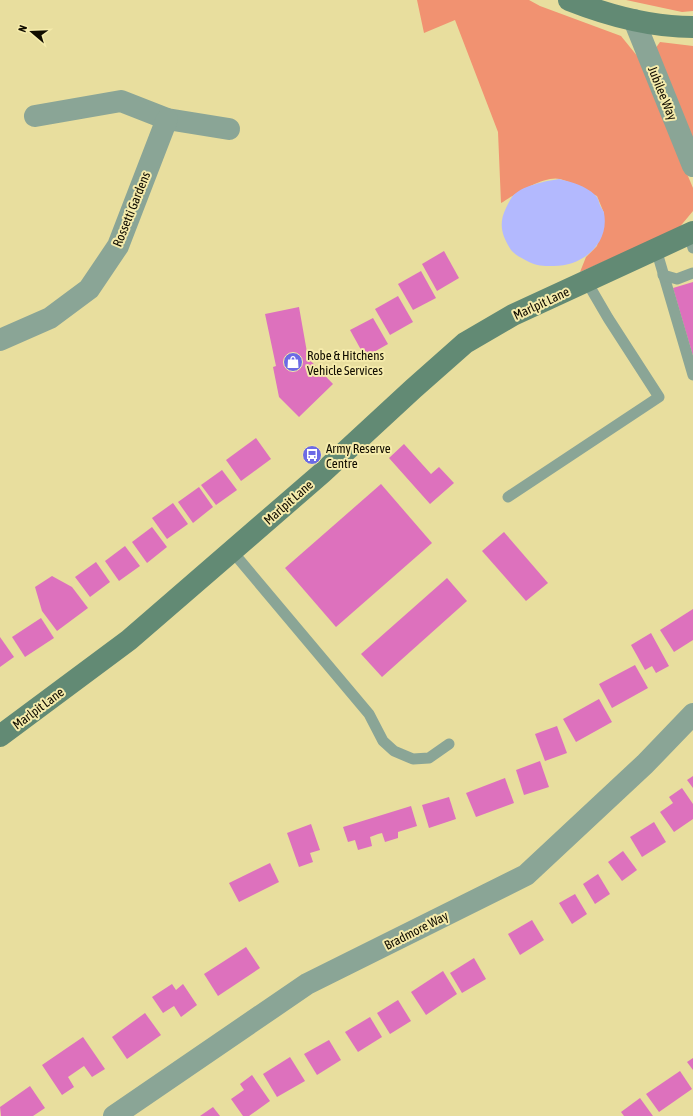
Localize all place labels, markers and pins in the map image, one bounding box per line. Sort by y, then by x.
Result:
place label: Robe & Hitchens Vehicle Services [307,348,384,378]
shop icon: Robe & Hitchens Vehicle Services [282,351,304,373]
place label: Army Reserve Centre [326,441,391,471]
bus stop icon: Army Reserve Centre [301,444,323,466]

